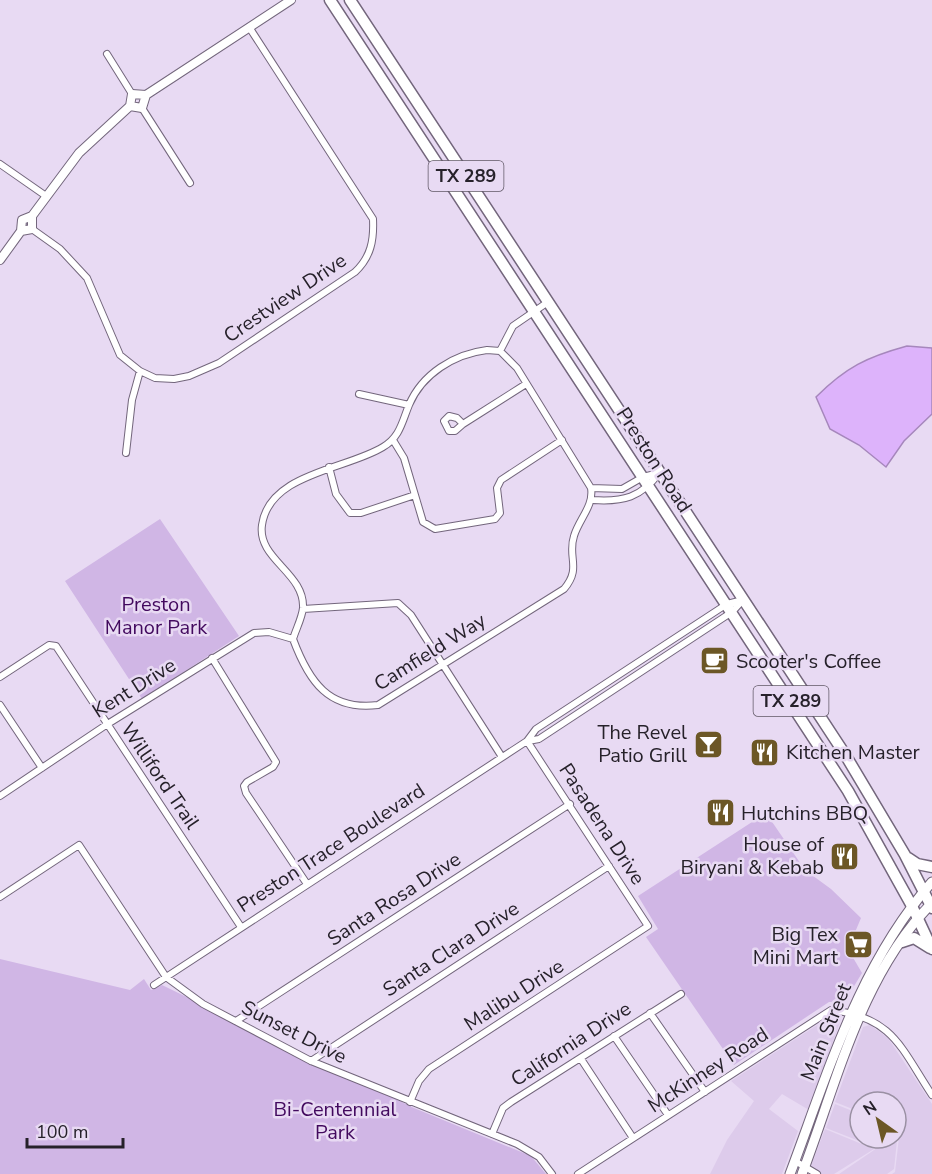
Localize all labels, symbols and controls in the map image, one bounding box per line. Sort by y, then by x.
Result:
road number: TX 289 [428,161,504,191]
street label: Crestview Drive [218,247,352,349]
street label: Preston Road [610,402,698,518]
park label: Preston Manor Park [105,591,208,641]
street label: Camfield Way [369,607,492,697]
cafe icon: Scooter's Coffee [699,645,731,677]
place label: Scooter's Coffee [736,648,881,675]
street label: Kent Drive [87,652,181,724]
road number: TX 289 [754,686,828,716]
street label: Williford Trail [114,717,206,835]
place label: The Revel Patio Grill [597,719,687,769]
bar icon: The Revel Patio Grill [692,728,724,760]
restaurant icon: Kitchen Master [749,736,781,768]
place label: Kitchen Master [786,739,920,766]
street label: Pasadena Drive [553,758,651,890]
street label: Preston Trace Boulevard [232,777,430,919]
restaurant icon: Hutchins BBQ [704,797,736,829]
place label: Hutchins BBQ [741,800,868,827]
place label: House of Biryani & Kebab [680,831,824,881]
restaurant icon: House of Biryani & Kebab [829,840,861,872]
street label: Santa Rosa Drive [322,846,466,952]
street label: Santa Clara Drive [378,895,524,1003]
place label: Big Tex Mini Mart [753,921,839,971]
supermarket icon: Big Tex Mini Mart [843,929,875,961]
street label: Malibu Drive [459,953,569,1037]
street label: Main Street [794,978,858,1085]
street label: Sunset Drive [237,994,351,1070]
street label: California Drive [506,995,636,1093]
street label: McKinney Road [642,1021,774,1119]
north arrow [848,1090,908,1150]
park label: Bi-Centennial Park [274,1096,396,1146]
text: N [859,1096,881,1121]
scale bar [27,1111,123,1149]
text: 100 m [36,1120,88,1144]

